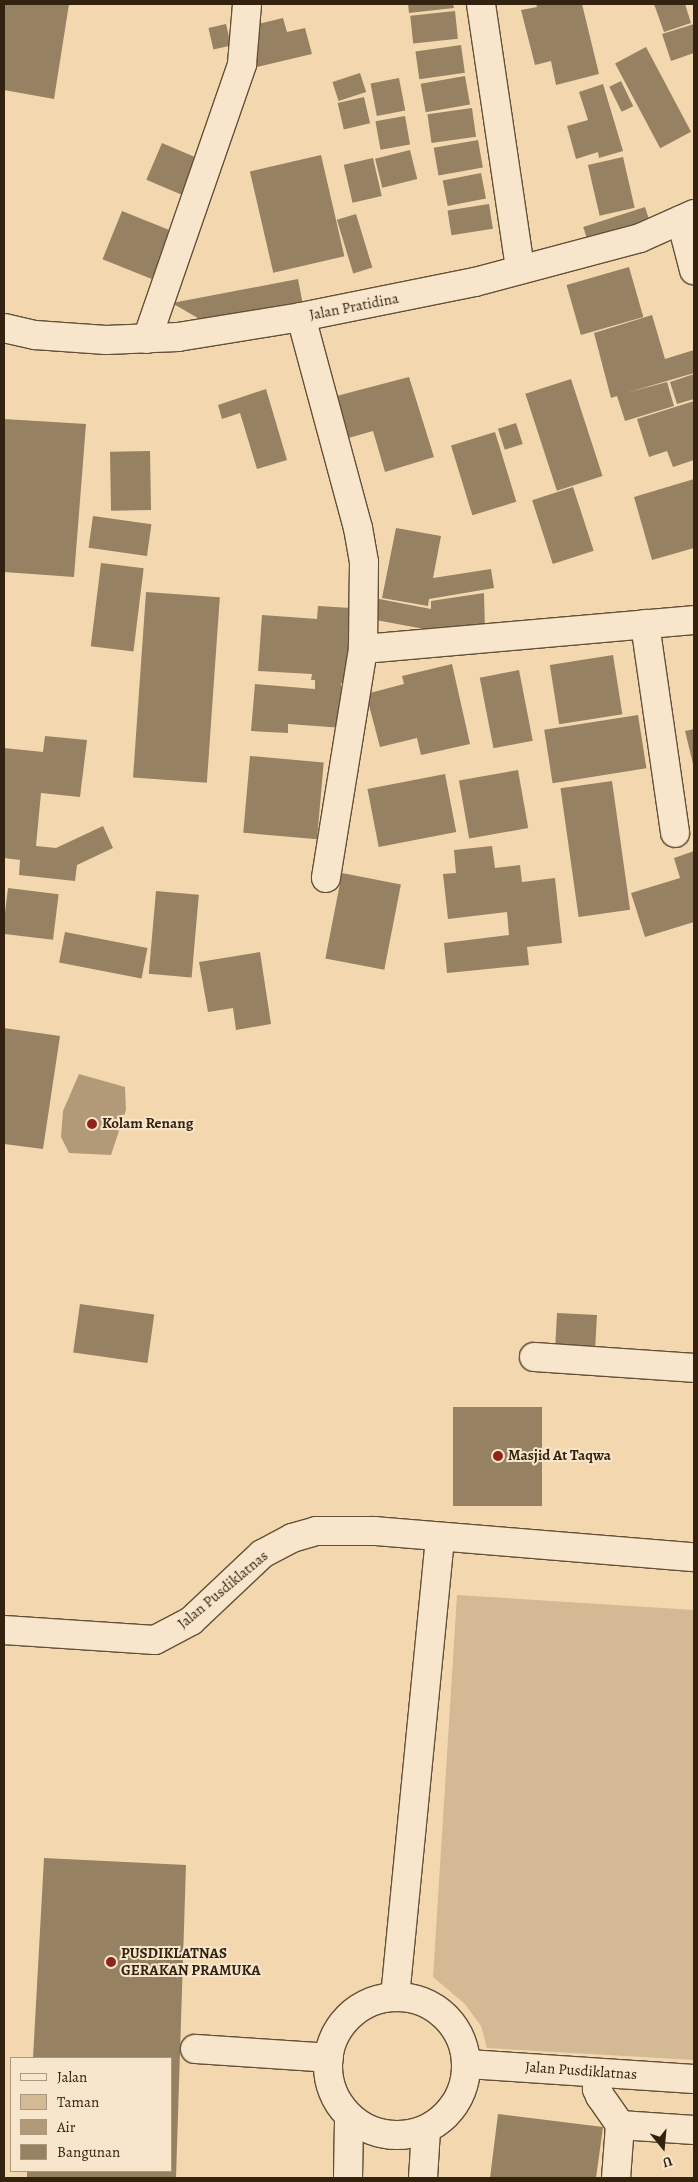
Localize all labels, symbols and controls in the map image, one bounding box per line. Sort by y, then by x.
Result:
street label: Jalan Pratidina [308,290,400,324]
place label: Kolam Renang [102,1115,193,1133]
marker: Kolam Renang [86,1118,98,1130]
place label: Masjid At Taqwa [508,1447,611,1465]
marker: Masjid At Taqwa [492,1450,504,1462]
street label: Jalan Pusdiklatnas [174,1547,272,1633]
place label: PUSDIKLATNAS GERAKAN PRAMUKA [121,1944,261,1979]
marker: PUSDIKLATNAS GERAKAN PRAMUKA [105,1956,117,1968]
legend [10,2057,172,2172]
street label: Jalan Pusdiklatnas [524,2058,638,2084]
text: Jalan [57,2067,87,2087]
text: Taman [57,2092,99,2112]
text: Air [57,2117,75,2137]
north arrow [638,2122,688,2172]
text: Bangunan [57,2142,120,2162]
text: U [660,2151,675,2172]

